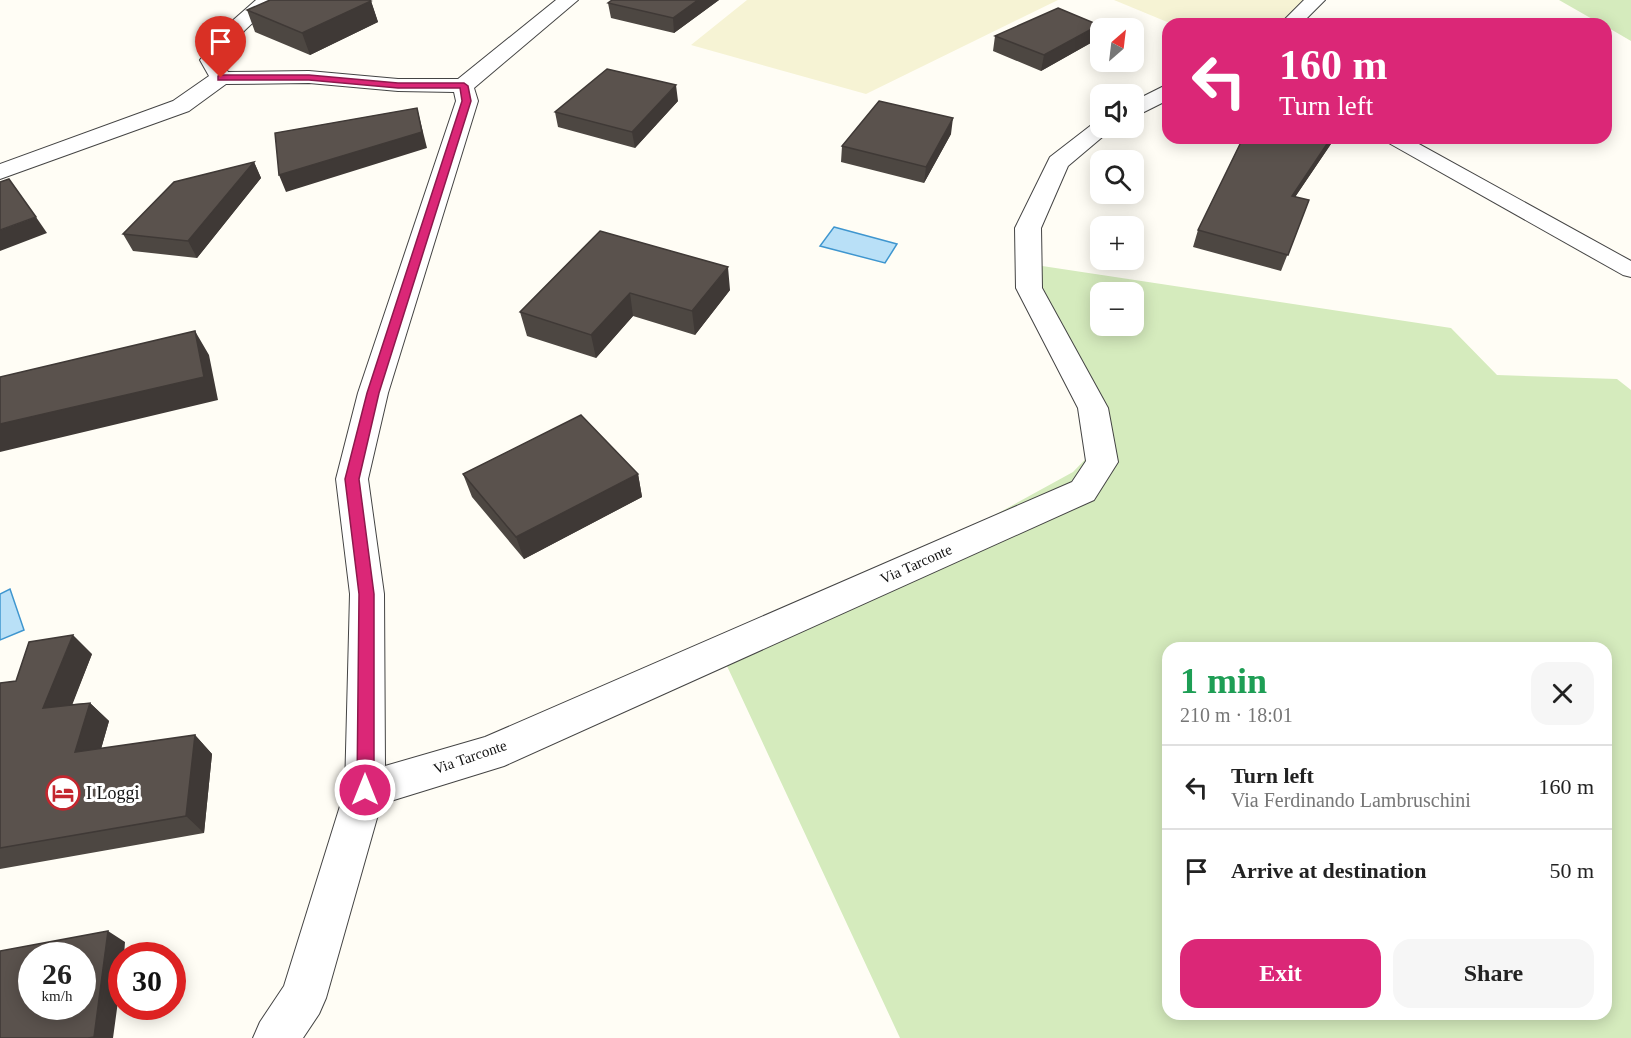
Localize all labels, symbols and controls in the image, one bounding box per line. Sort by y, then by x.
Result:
pin [195,16,246,78]
north arrow [1090,18,1144,72]
map controls [1090,18,1144,336]
icon: arrive [204,25,237,58]
icon: left [1180,42,1258,120]
text: 160 m [1279,42,1388,88]
button: sound [1090,84,1144,138]
text: Turn left [1279,91,1373,121]
button: search [1090,150,1144,204]
button: + [1090,216,1144,270]
button: − [1090,282,1144,336]
street label: Via Tarconte [878,541,954,587]
text: 1 min [1180,661,1267,701]
button: close [1531,662,1594,725]
text: 210 m · 18:01 [1180,704,1293,726]
street label: Via Tarconte [431,737,509,777]
position arrow [333,758,397,822]
text: Turn left [1231,763,1314,788]
icon: left [1180,771,1213,804]
text: 160 m [1538,774,1594,799]
hotel icon: I Loggi [45,775,81,811]
place label: I Loggi [86,783,140,803]
text: Via Ferdinando Lambruschini [1231,789,1471,811]
icon: arrive [1180,855,1213,888]
text: Arrive at destination [1231,858,1427,883]
text: 50 m [1549,858,1594,883]
button: Exit [1180,939,1381,1008]
button: Share [1393,939,1594,1008]
speed limit sign: 30 [108,942,186,1020]
text: 26 [42,957,72,990]
text: km/h [42,988,72,1004]

